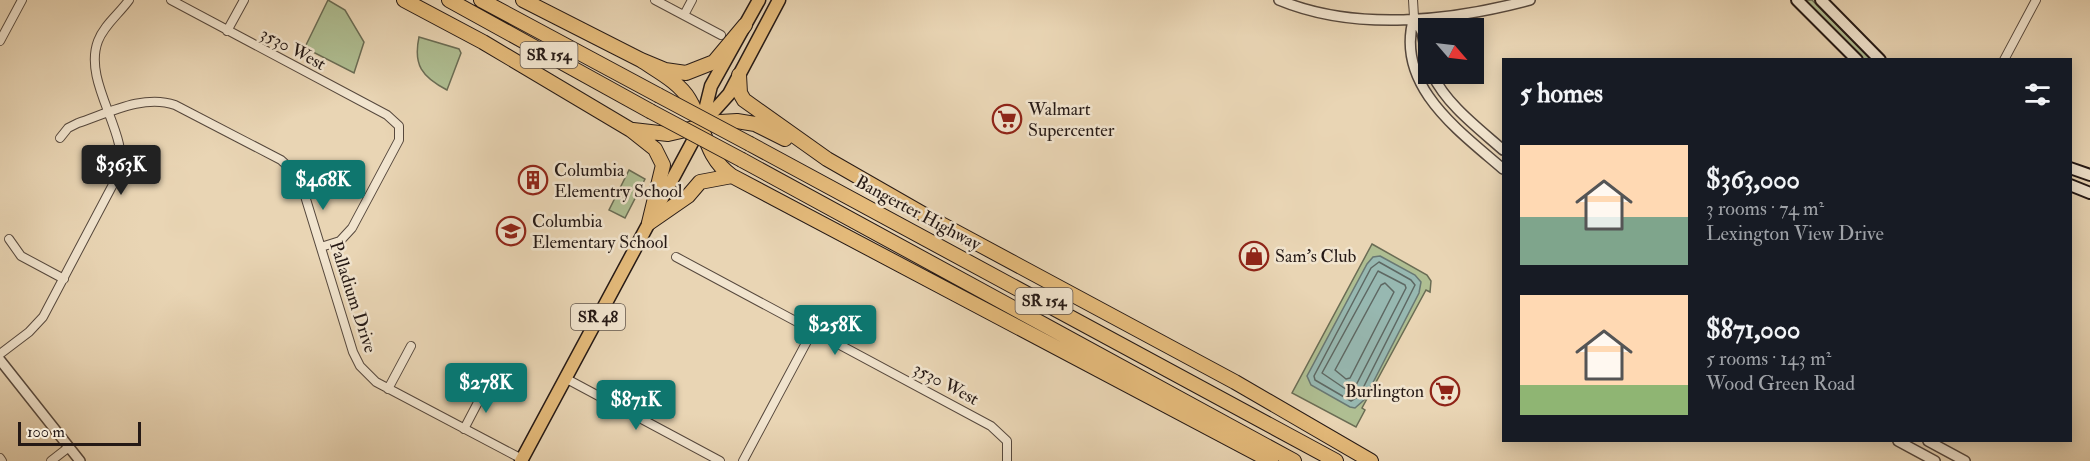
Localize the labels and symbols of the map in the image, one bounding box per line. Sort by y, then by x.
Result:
north arrow [1418,18,1484,84]
street label: 3530 West [256,22,330,76]
road number: SR 154 [520,42,578,68]
place label: Walmart Supercenter [1027,98,1115,142]
supermarket icon: Walmart Supercenter [991,103,1023,135]
pin: $363K [79,145,163,196]
place label: Columbia Elementry School [554,159,683,203]
pin: $468K [281,160,365,211]
building icon: Columbia Elementry School [517,164,549,196]
street label: Bangerter Highway [851,170,986,256]
place label: Columbia Elementary School [532,210,668,254]
school or university icon: Columbia Elementary School [495,215,527,247]
street label: Palladium Drive [324,238,382,356]
shop icon: Sam's Club [1238,240,1270,272]
place label: Sam's Club [1275,245,1357,268]
road number: SR 154 [1016,288,1072,314]
road number: SR 48 [571,304,625,330]
pin: $258K [793,305,877,356]
street label: 3530 West [909,357,983,411]
pin: $278K [444,363,528,414]
supermarket icon: Burlington [1429,375,1461,407]
pin: $871K [594,380,678,431]
place label: Burlington [1345,380,1424,403]
scale bar [18,419,141,446]

